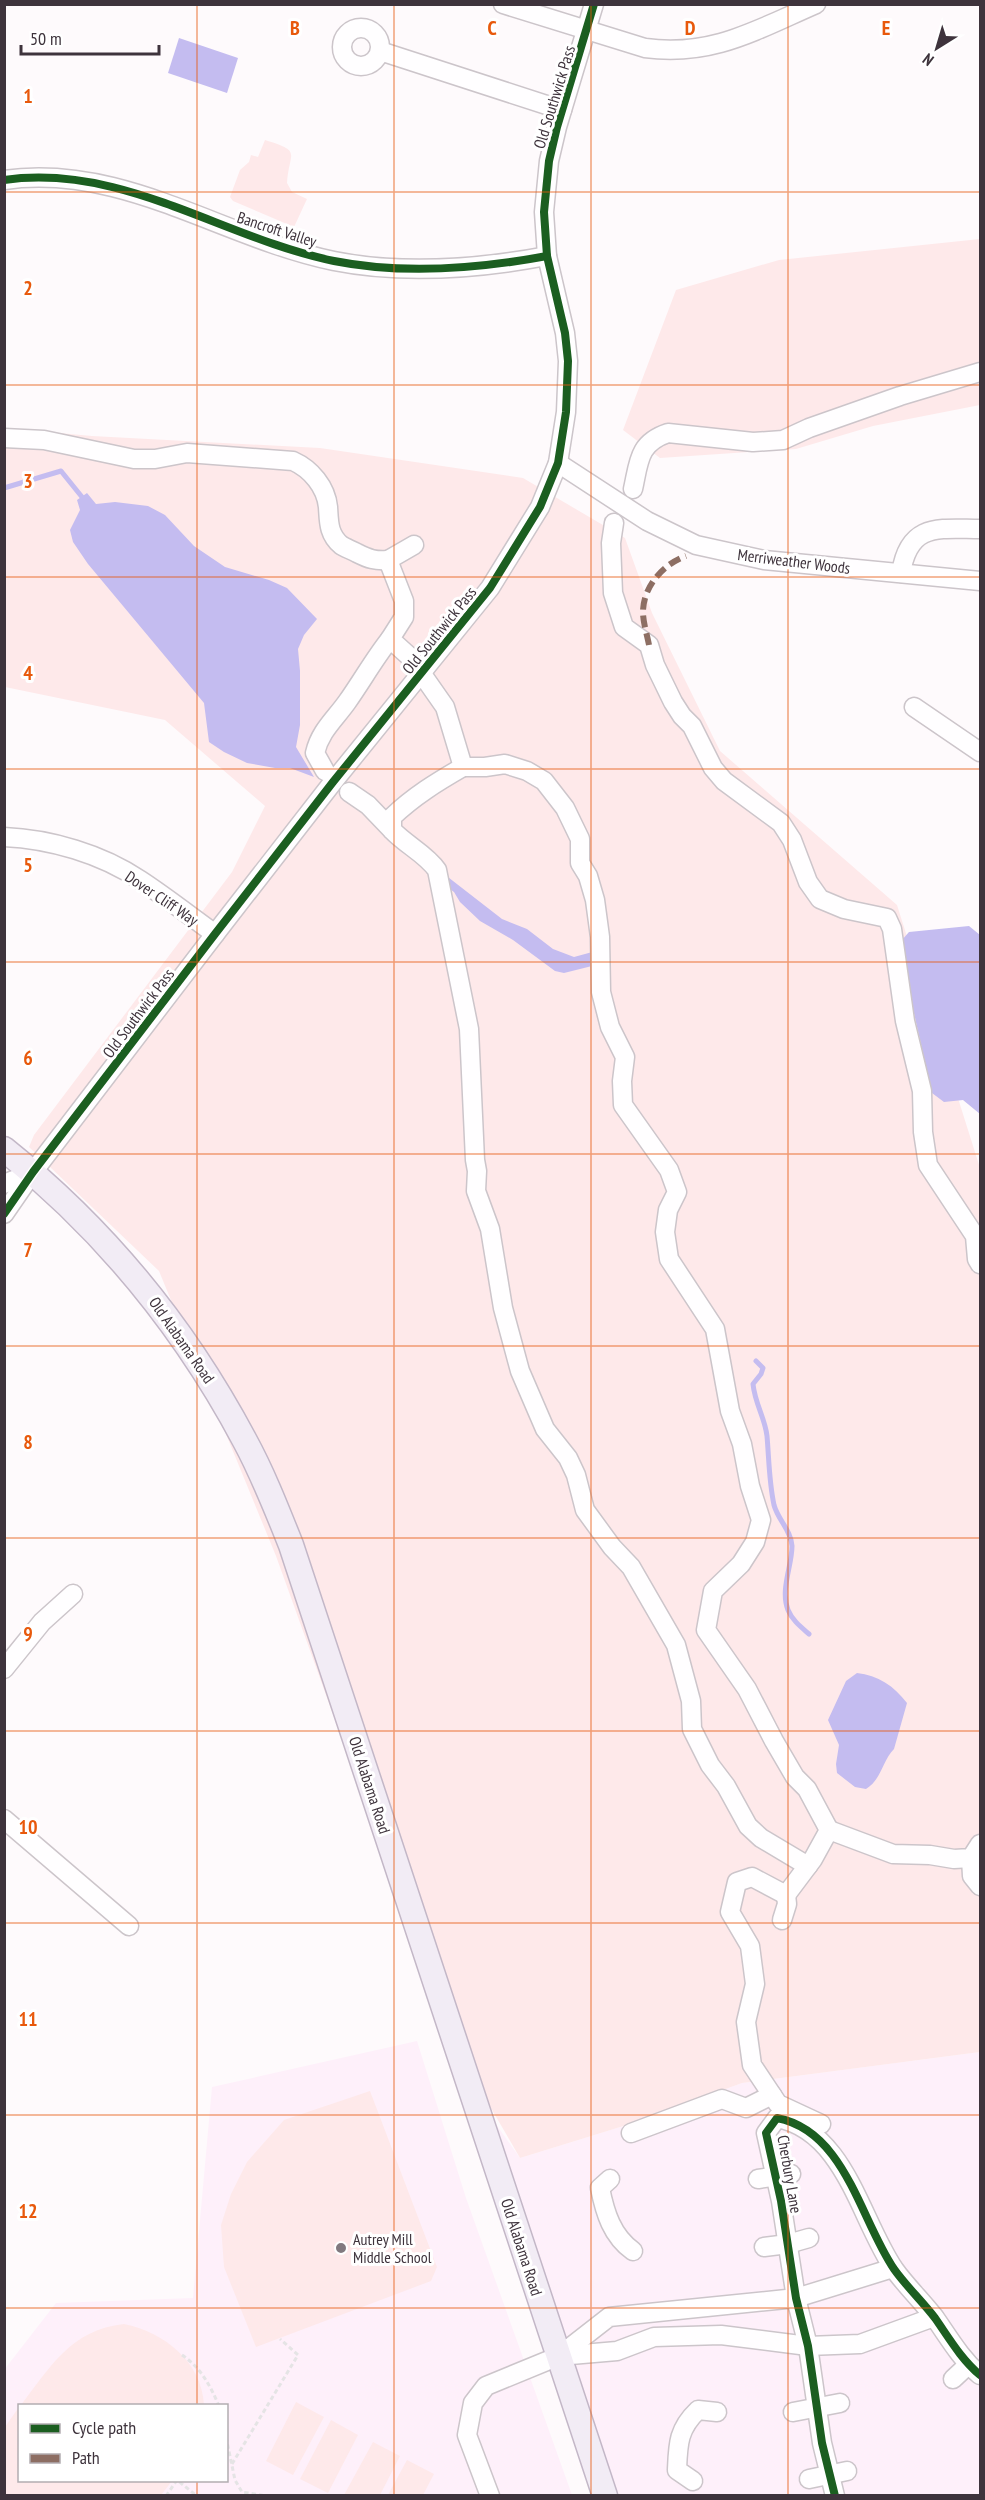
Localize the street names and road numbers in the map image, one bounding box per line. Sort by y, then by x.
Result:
street label: Old Southwick Pass [529,43,579,151]
street label: Bancroft Valley [235,207,319,251]
street label: Merriweather Woods [737,544,851,578]
street label: Old Southwick Pass [398,582,480,678]
street label: Dover Cliff Way [121,866,203,930]
street label: Old Southwick Pass [98,964,178,1062]
street label: Old Alabama Road [145,1293,219,1387]
street label: Old Alabama Road [345,1734,395,1836]
street label: Cherbury Lane [773,2133,807,2215]
street label: Old Alabama Road [497,2196,547,2298]

